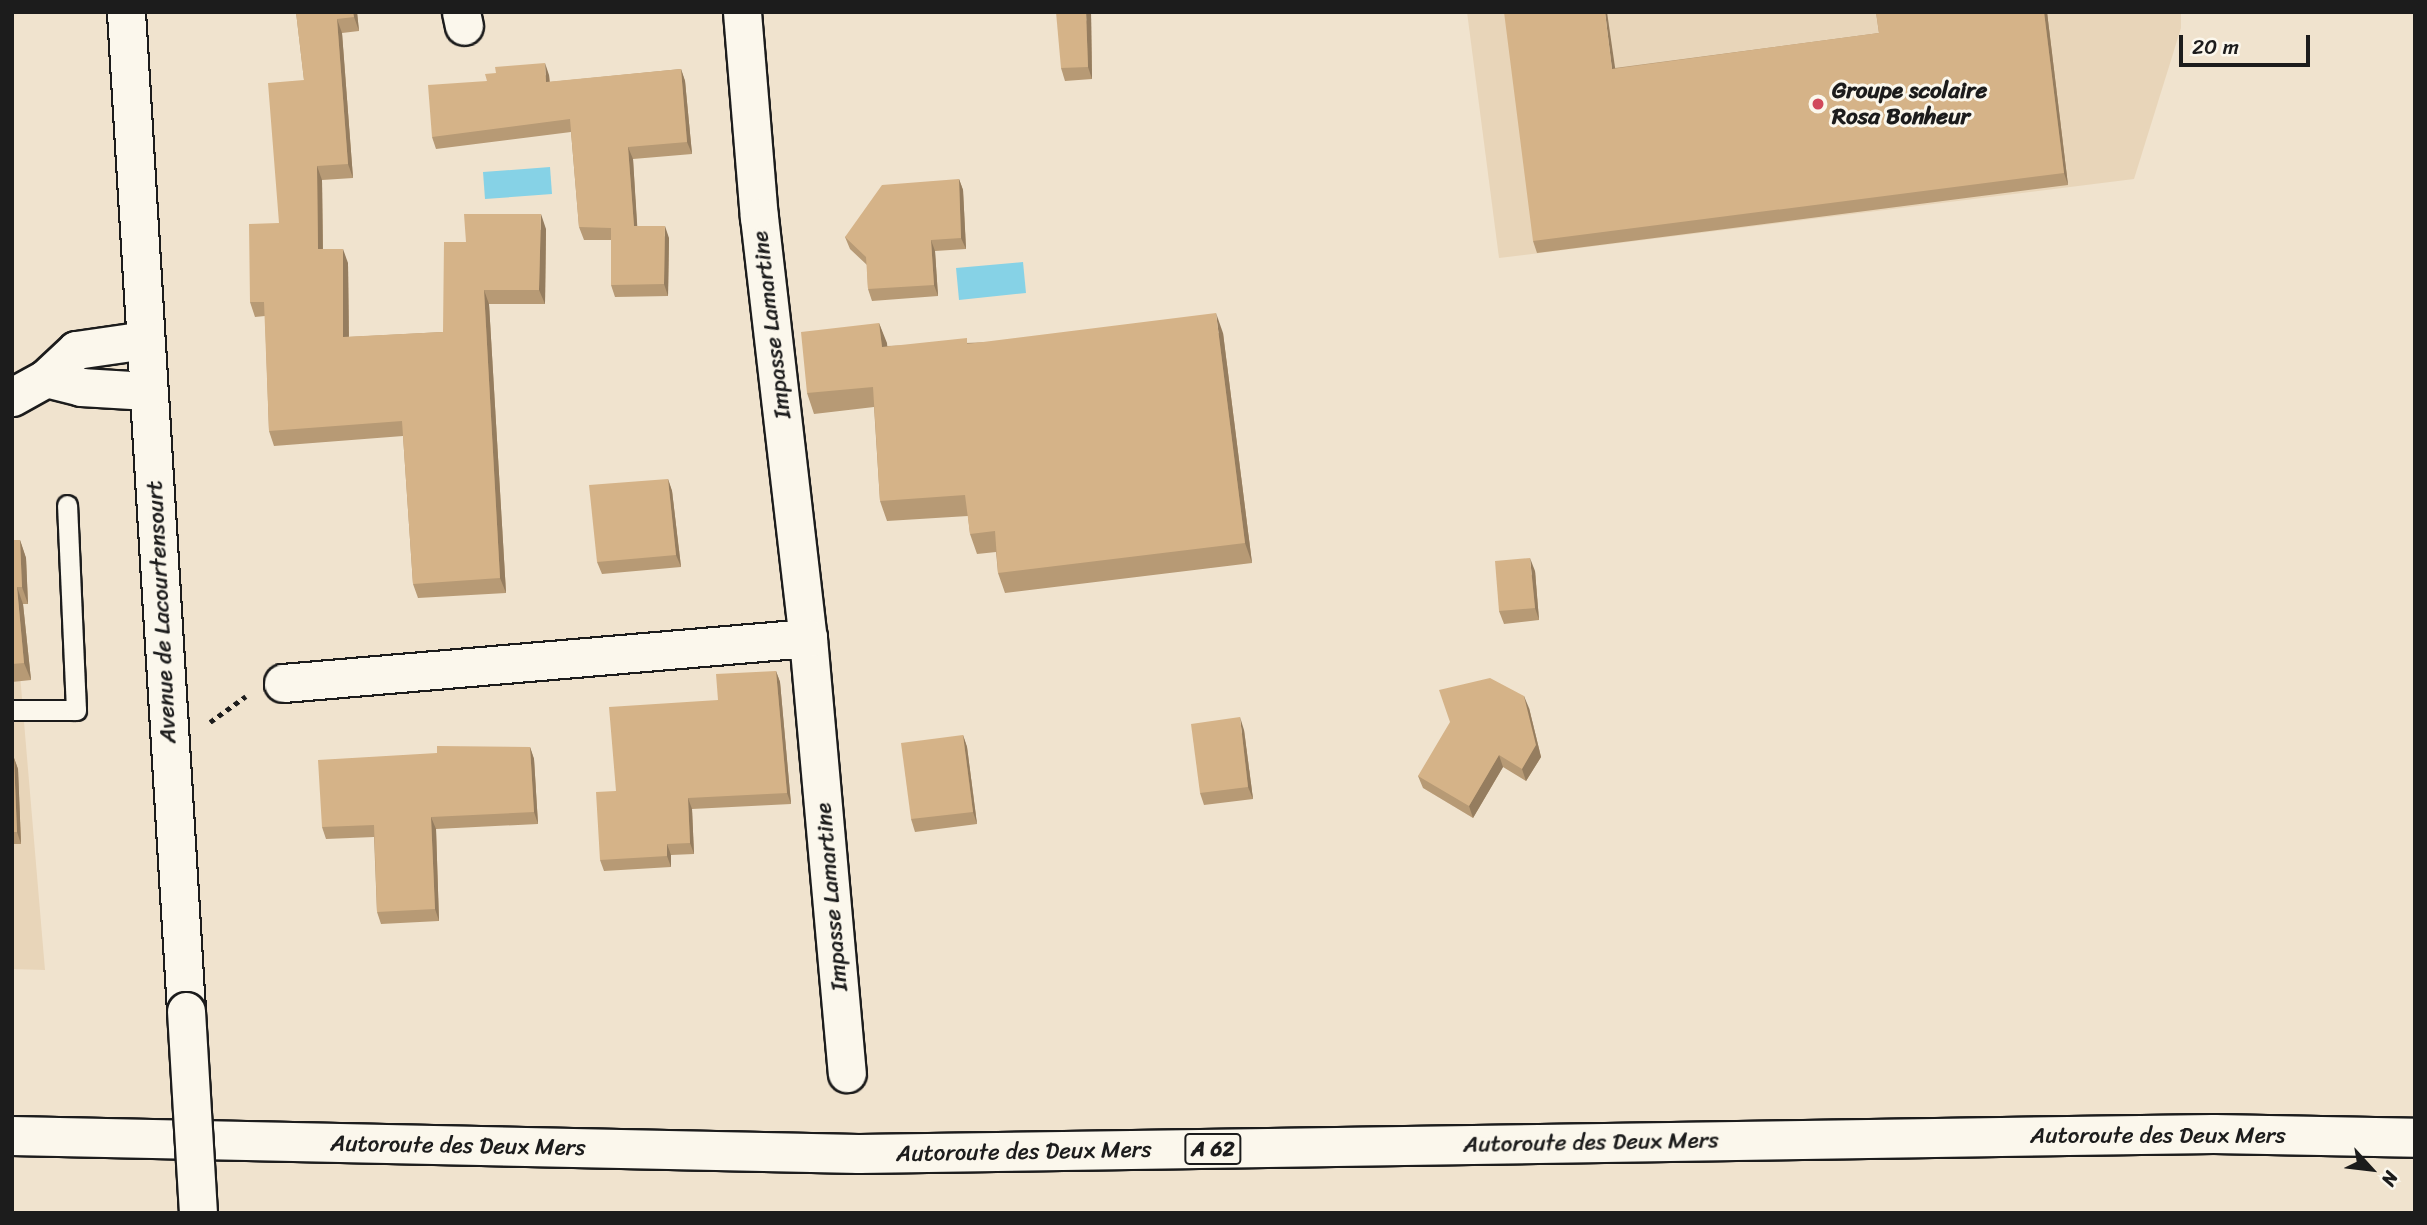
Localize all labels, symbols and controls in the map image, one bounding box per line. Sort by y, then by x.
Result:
scale bar [2182,21,2313,65]
text: 20 m [2192,28,2239,66]
place label: Groupe scolaire Rosa Bonheur [1832,77,1988,131]
marker: Groupe scolaire Rosa Bonheur [1810,96,1826,112]
street label: Impasse Lamartine [747,230,797,420]
street label: Avenue de Lacourtensourt [141,479,183,745]
street label: Impasse Lamartine [810,802,854,992]
street label: Autoroute des Deux Mers [2030,1122,2286,1150]
street label: Autoroute des Deux Mers [1463,1127,1719,1159]
street label: Autoroute des Deux Mers [330,1130,586,1162]
road number: A 62 [1183,1132,1243,1166]
north arrow [2336,1134,2406,1204]
street label: Autoroute des Deux Mers [896,1136,1152,1168]
text: N [2372,1165,2408,1192]

